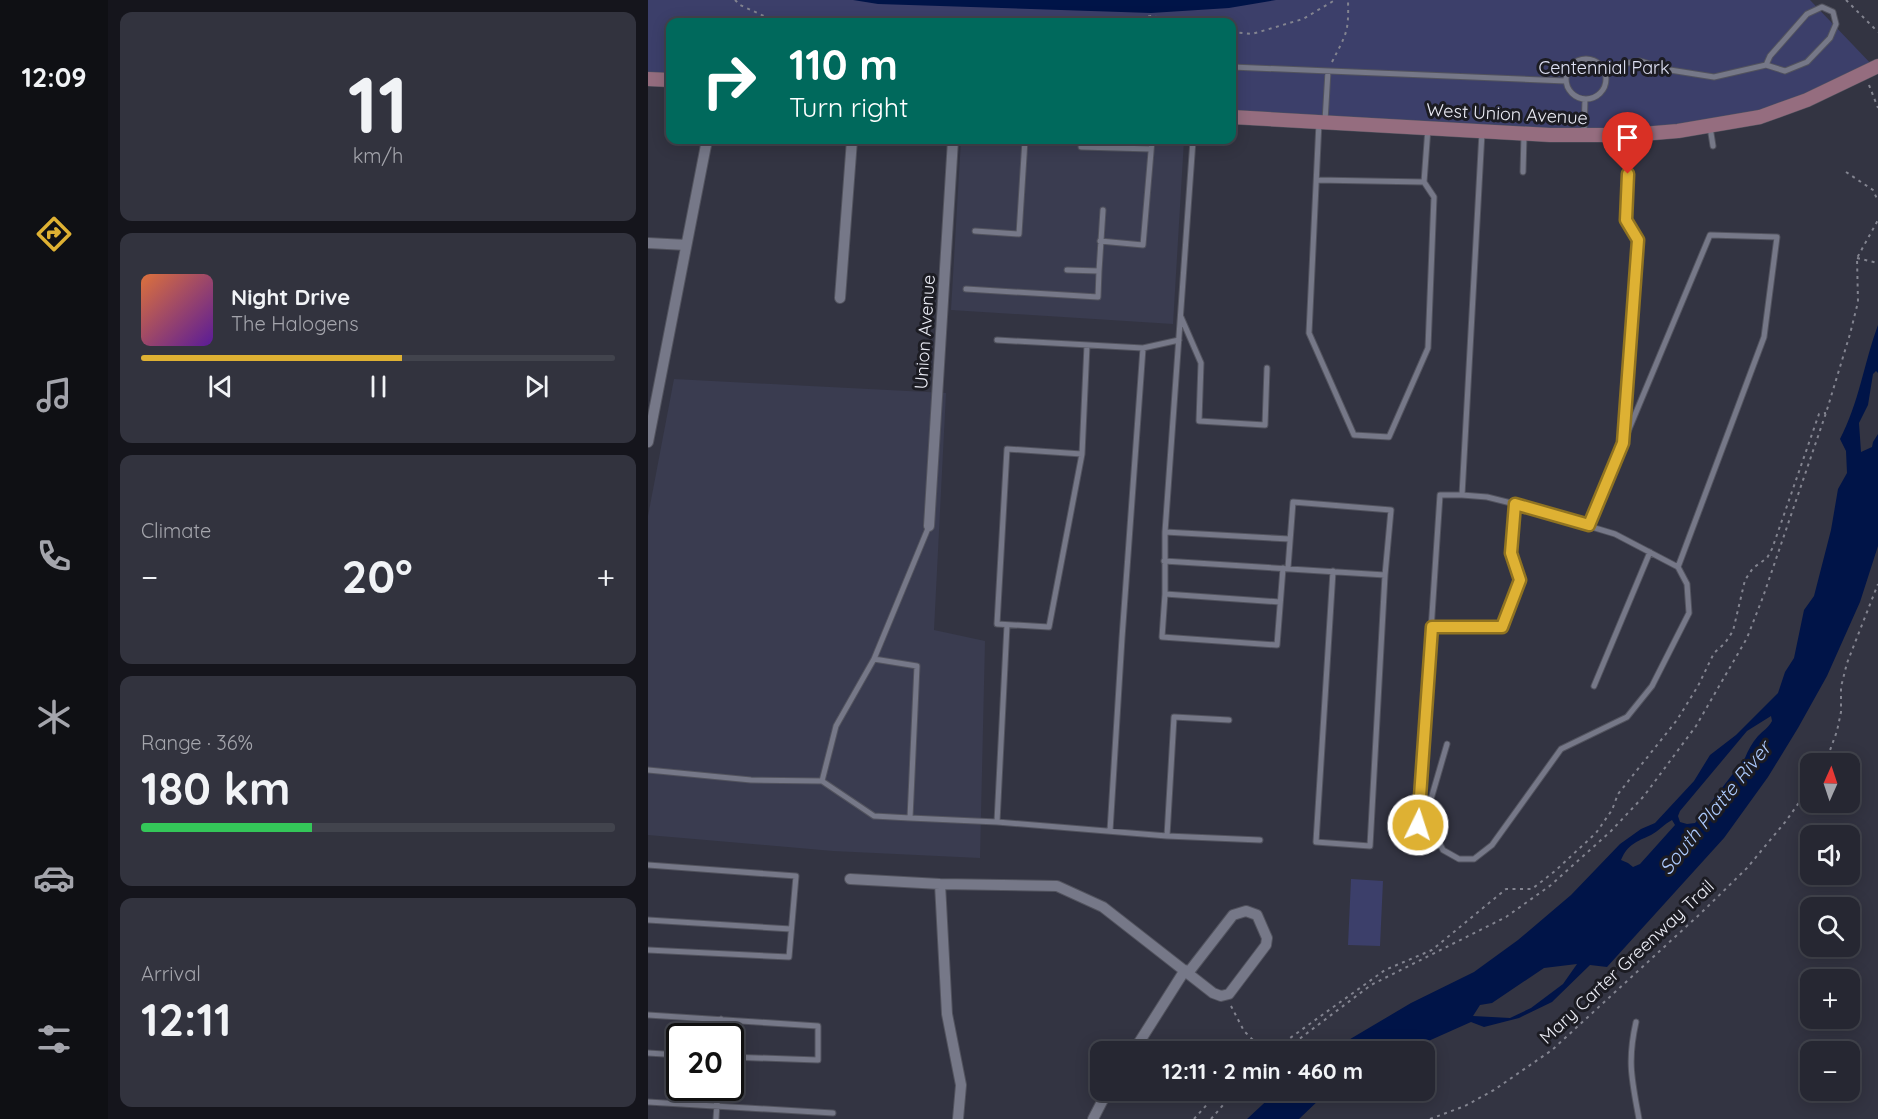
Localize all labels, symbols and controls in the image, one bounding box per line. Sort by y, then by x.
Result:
text: 110 m [789,38,898,91]
icon: right [690,42,768,120]
text: 11 [348,55,408,153]
park label: Centennial Park [1538,56,1670,79]
text: 12:09 [21,60,87,94]
text: Turn right [789,90,908,124]
street label: West Union Avenue [1426,98,1588,129]
pin [1602,112,1653,174]
icon: arrive [1611,121,1644,154]
text: km/h [353,143,403,168]
icon: directions [33,213,75,255]
street label: Union Avenue [909,274,940,390]
text: Night Drive [231,283,350,311]
text: The Halogens [231,311,359,336]
icon: previous [204,370,237,403]
icon: pause [362,370,395,403]
icon: next [520,370,553,403]
icon: music [33,374,75,416]
text: Climate [141,518,211,543]
icon: phone [33,535,75,577]
text: 20° [342,548,413,604]
text: − [141,556,158,597]
text: + [596,556,615,597]
icon: climate [33,696,75,738]
text: Range · 36% [141,730,253,755]
water label: South Platte River [1653,734,1777,879]
north arrow [1800,753,1860,813]
map controls [1800,753,1860,1101]
text: 180 km [141,760,291,816]
position arrow [1386,793,1450,857]
button: sound [1800,825,1860,885]
icon: car [33,857,75,899]
street label: Mary Carter Greenway Trail [1535,875,1719,1049]
button: search [1800,897,1860,957]
text: Arrival [141,961,201,986]
button: + [1800,969,1860,1029]
text: 12:11 [141,991,231,1047]
icon: filters [33,1018,75,1060]
speed limit sign: 20 [666,1023,744,1101]
button: − [1800,1041,1860,1101]
text: 12:11 · 2 min · 460 m [1162,1057,1363,1085]

